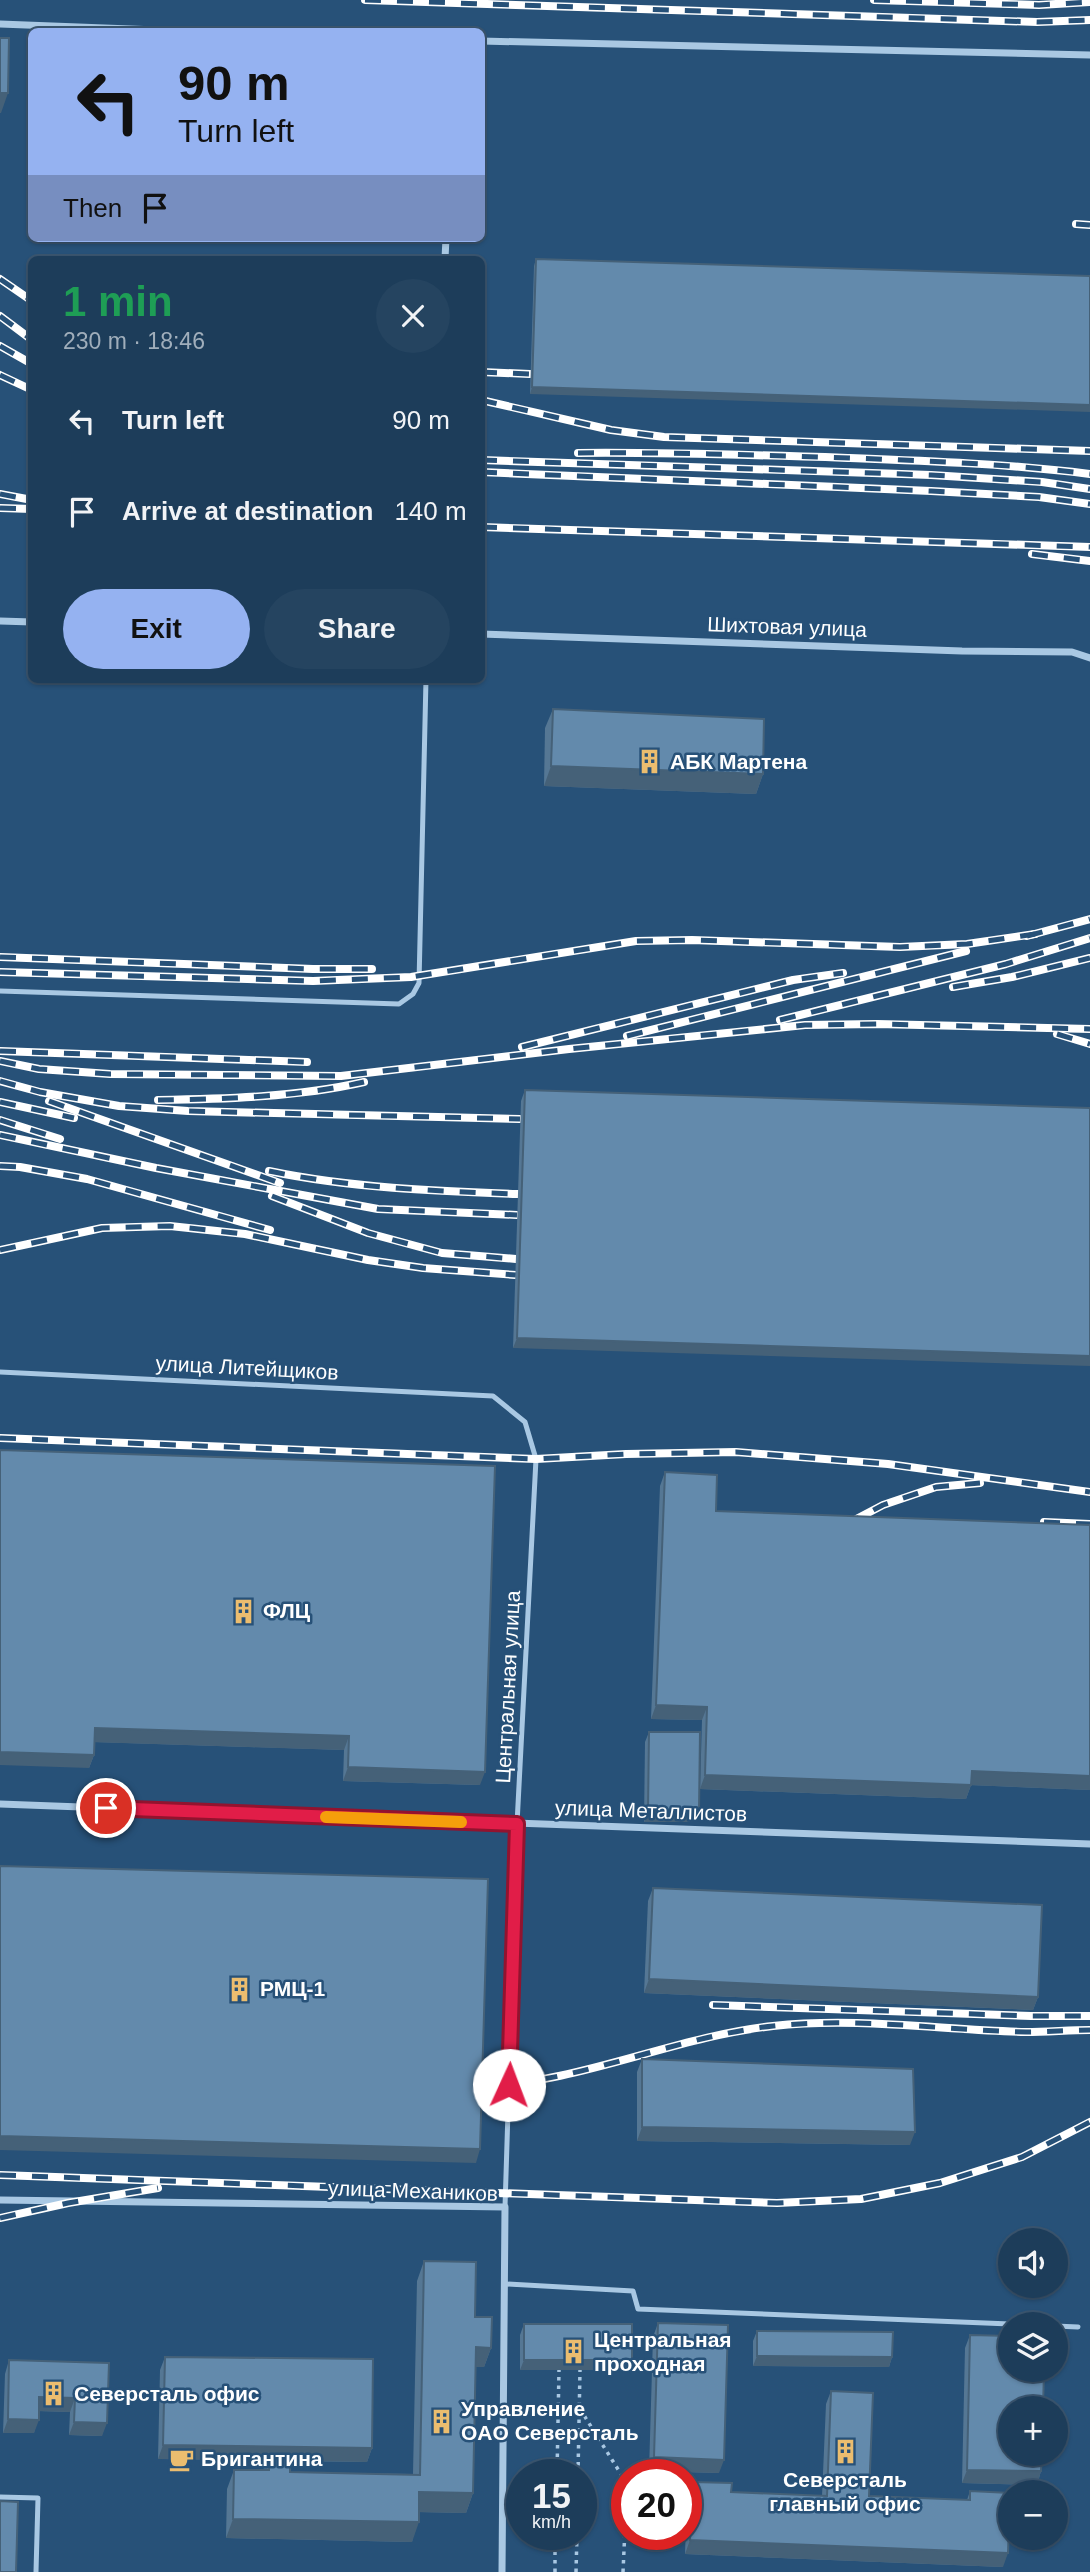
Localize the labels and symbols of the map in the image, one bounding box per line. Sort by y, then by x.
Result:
street label: Шихтовая улица [707,612,868,641]
building icon: АБК Мартена [636,748,664,776]
place label: АБК Мартена [670,750,808,773]
street label: улица Литейщиков [155,1351,339,1384]
street label: Центральная улица [491,1590,524,1784]
building icon: ФЛЦ [229,1597,257,1625]
place label: ФЛЦ [263,1599,311,1622]
pin [76,1778,136,1838]
street label: улица Металлистов [555,1796,748,1825]
building icon: РМЦ-1 [226,1975,254,2003]
place label: РМЦ-1 [260,1977,326,2000]
position arrow [472,2048,546,2122]
street label: улица Механиков [328,2176,498,2205]
place label: Центральная проходная [594,2328,732,2375]
building icon: Центральная проходная [560,2338,588,2366]
building icon: Северсталь офис [40,2380,68,2408]
place label: Северсталь офис [74,2382,260,2405]
place label: Управление OAO Северсталь [461,2397,639,2444]
building icon: Управление OAO Северсталь [427,2407,455,2435]
building icon: Северсталь главный офис [831,2437,859,2465]
cafe icon: Бригантина [167,2445,195,2473]
place label: Бригантина [201,2447,323,2470]
speed limit sign: 20 [611,2459,702,2550]
place label: Северсталь главный офис [769,2468,921,2515]

